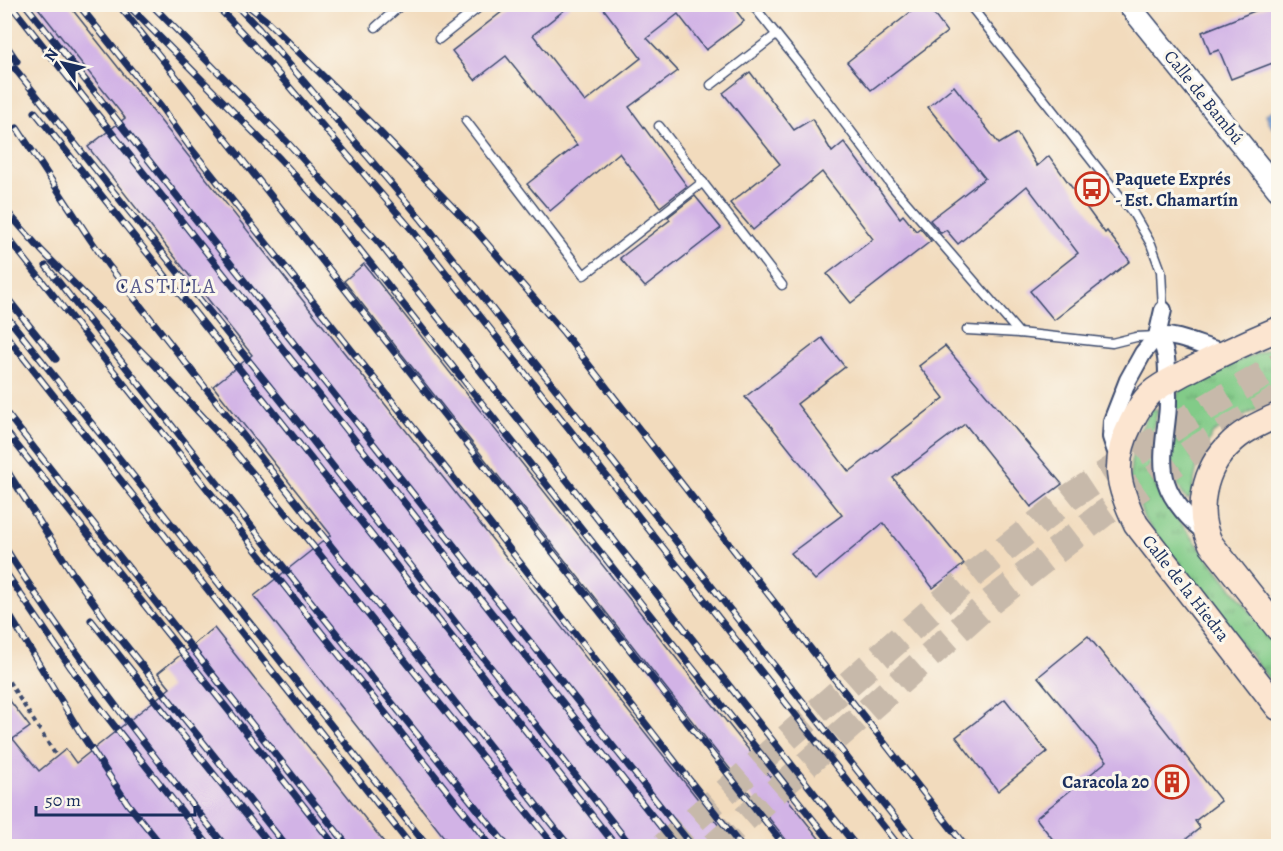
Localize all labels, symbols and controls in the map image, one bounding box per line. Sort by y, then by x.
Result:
north arrow [33,33,93,93]
text: N [39,44,64,66]
street label: Calle de Bambú [1159,45,1249,149]
place label: Paquete Exprés - Est. Chamartín [1115,167,1238,212]
bus stop icon: Paquete Exprés - Est. Chamartín [1074,171,1110,207]
district label: CASTILLA [115,272,217,300]
street label: Calle de la Hiedra [1137,530,1236,647]
building icon: Caracola 20 [1154,764,1190,800]
place label: Caracola 20 [1062,770,1149,794]
scale bar [36,779,195,817]
text: 50 m [45,788,81,812]

